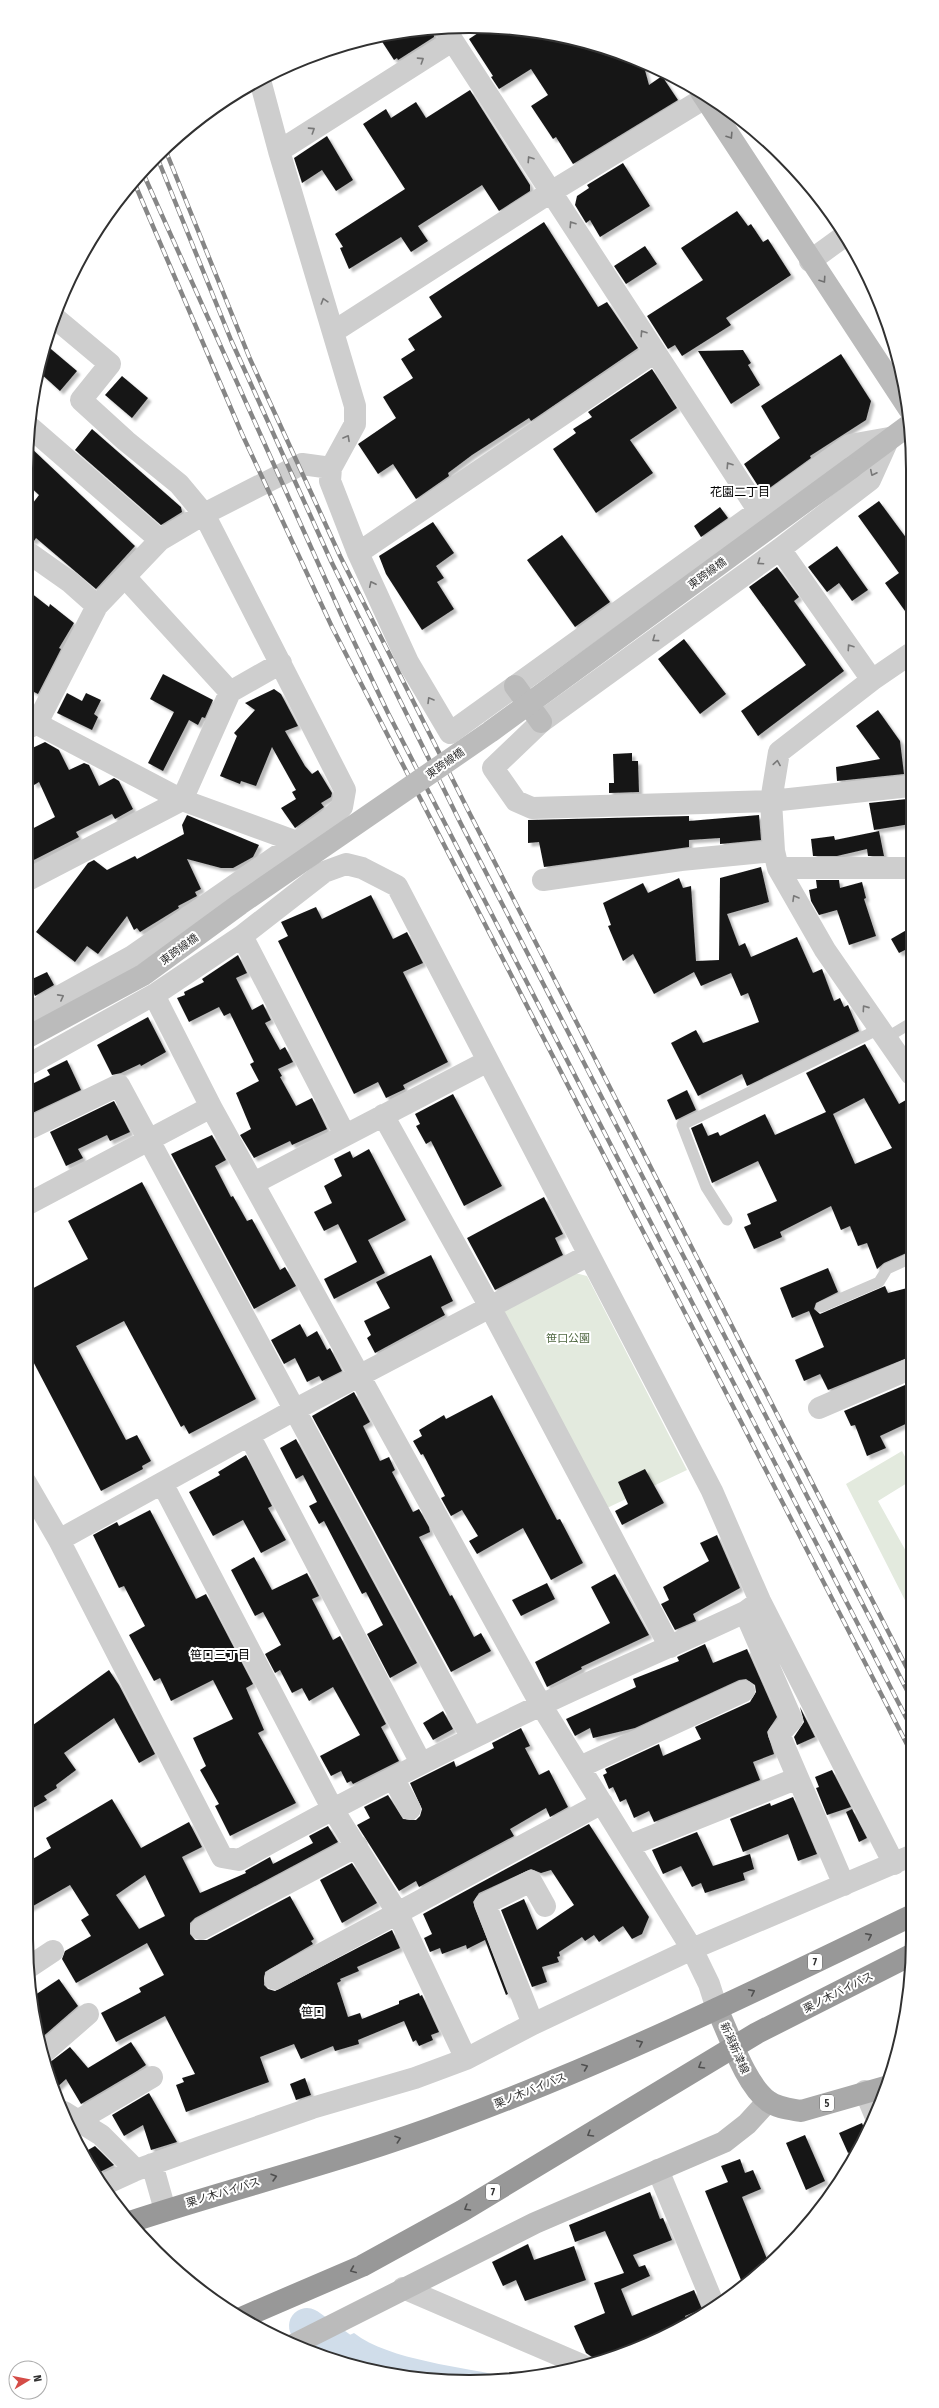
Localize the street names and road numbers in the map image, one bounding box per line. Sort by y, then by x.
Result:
street label: 東跨線橋 [686,555,729,592]
street label: 東跨線橋 [424,745,467,781]
street label: 東跨線橋 [158,931,201,968]
road number: 7 [808,1954,822,1970]
street label: 栗ノ木バイパス [801,1969,875,2016]
street label: 新潟新津線 [717,2020,752,2076]
street label: 栗ノ木バイパス [492,2070,568,2111]
road number: 5 [820,2095,834,2111]
street label: 栗ノ木バイパス [185,2175,262,2210]
road number: 7 [486,2184,500,2200]

